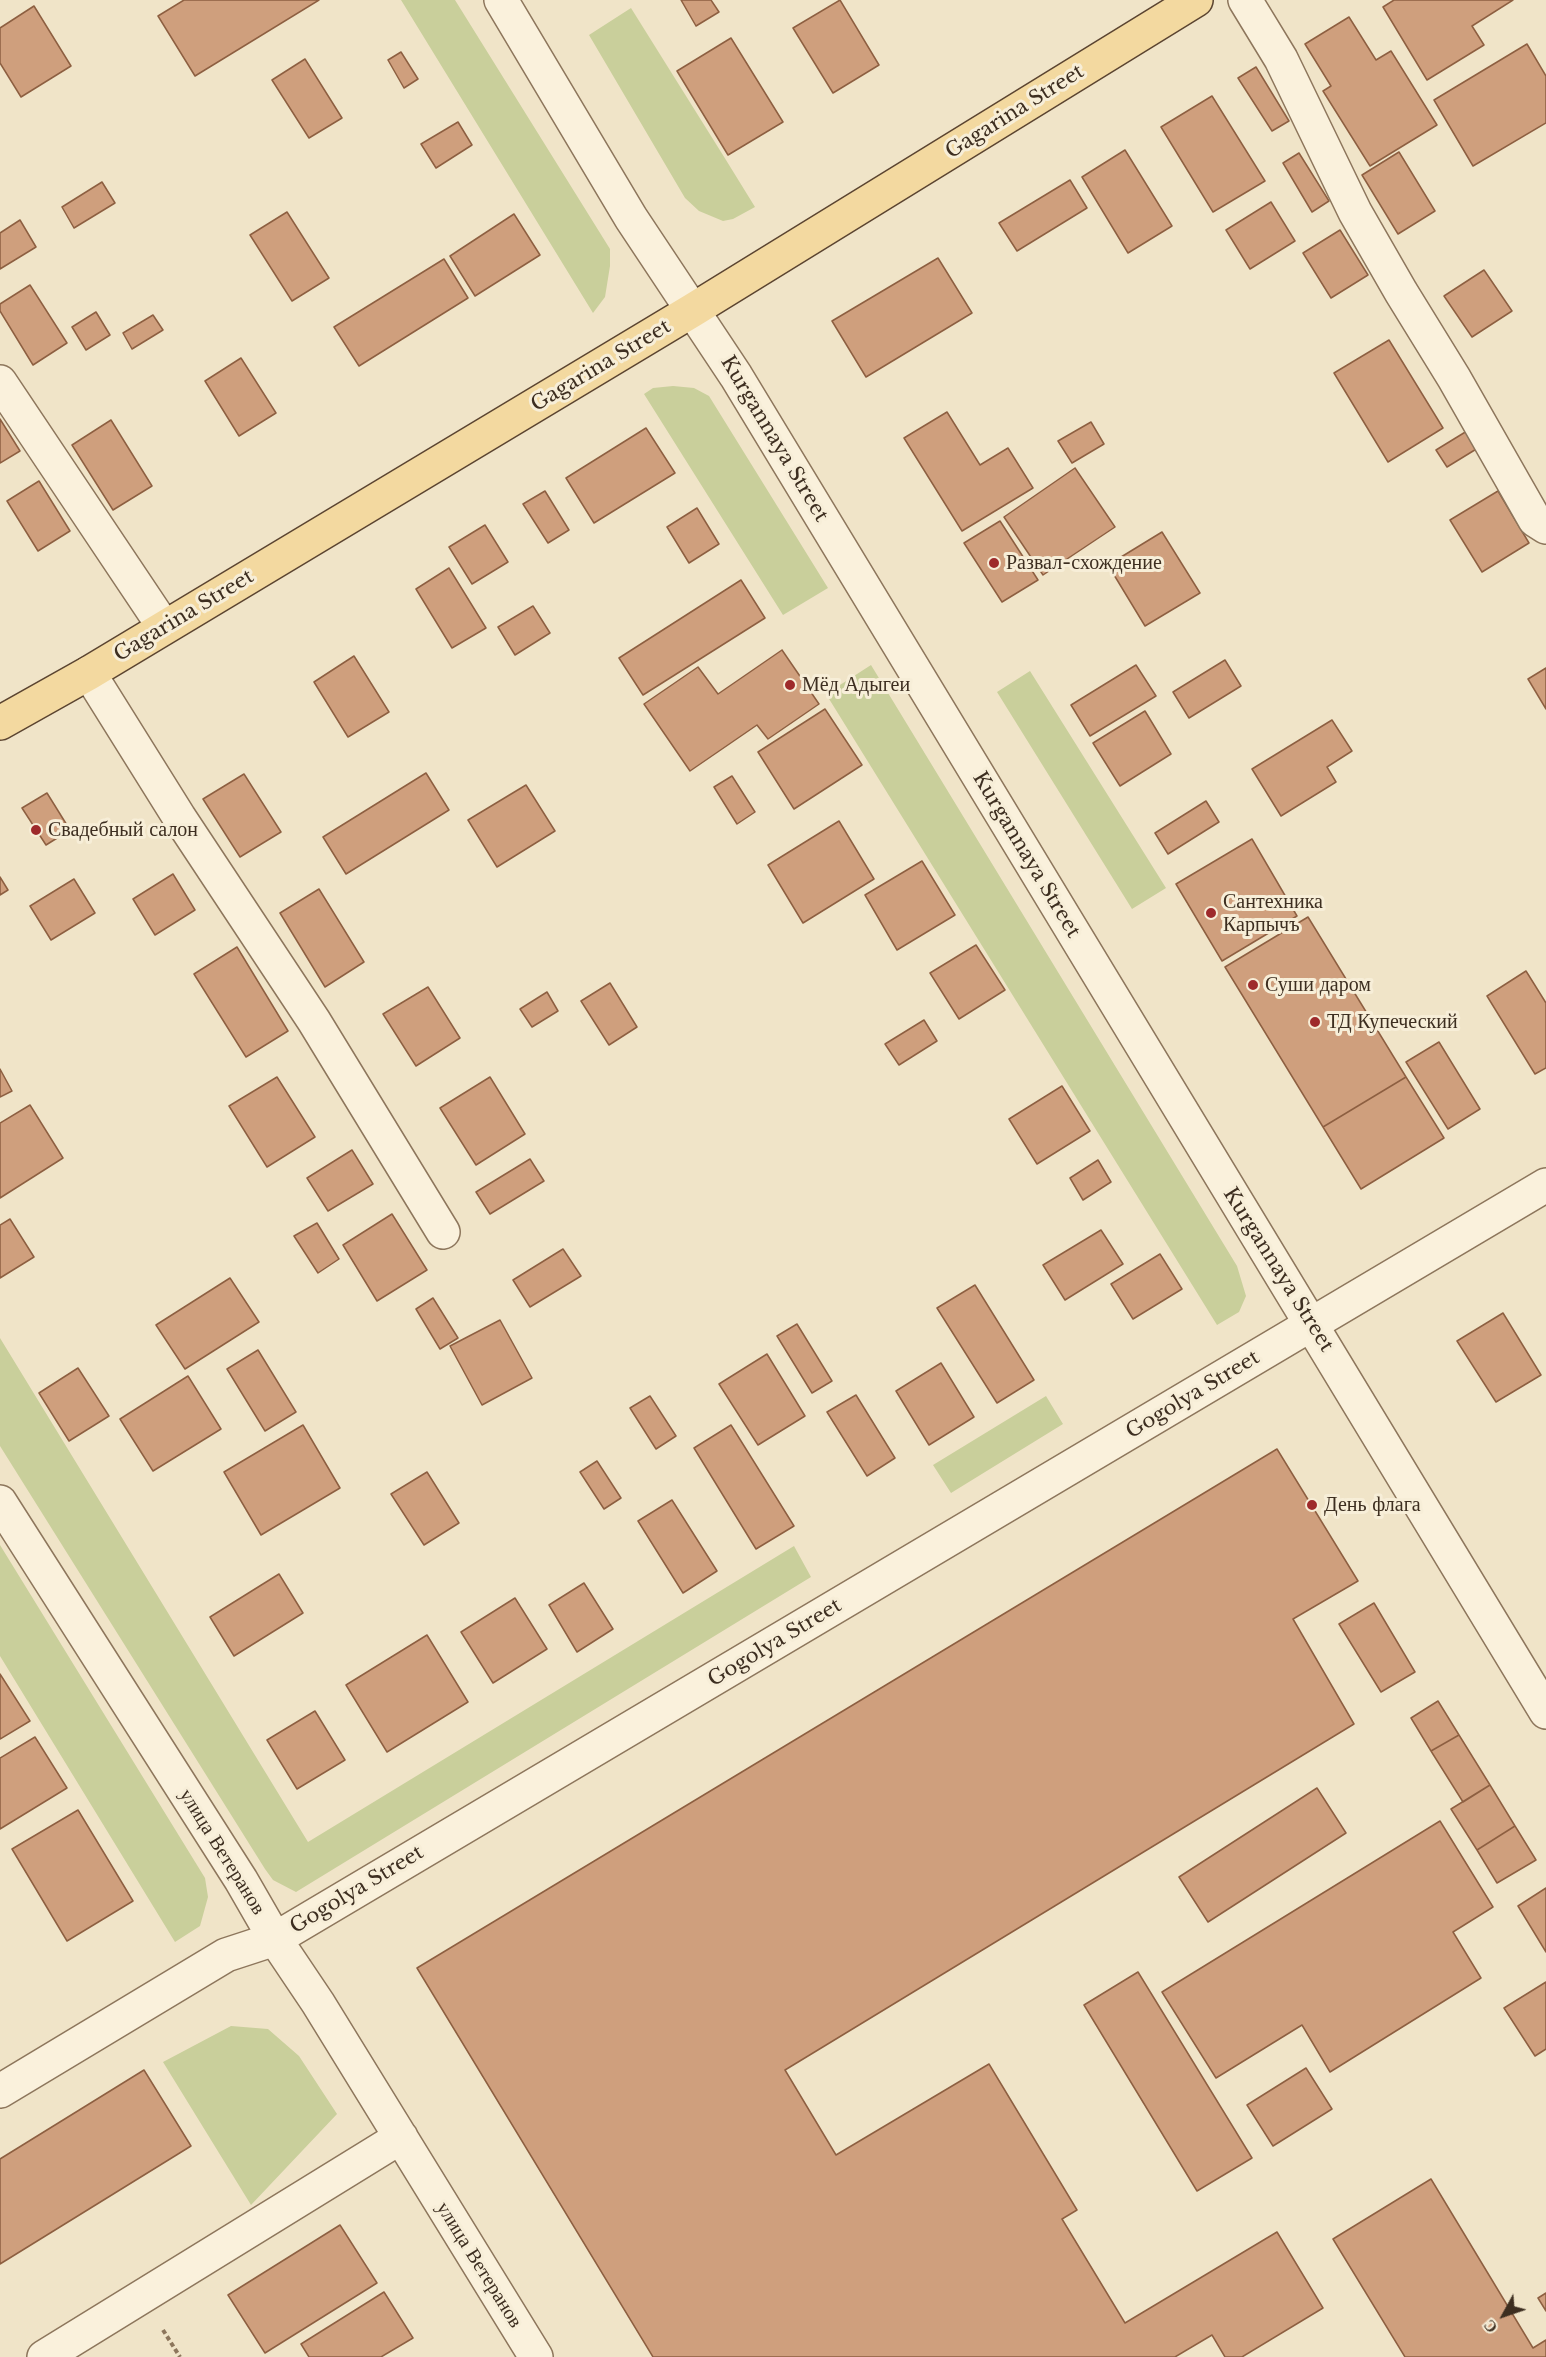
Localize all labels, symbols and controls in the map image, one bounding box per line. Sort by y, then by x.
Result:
street label: Gagarina Street [941,60,1089,164]
street label: Gagarina Street [527,315,675,417]
street label: Kurgannaya Street [715,352,833,526]
place label: Развал-схождение [1006,551,1162,575]
marker: Развал-схождение [987,556,1001,570]
street label: Gagarina Street [110,565,258,667]
place label: Мёд Адыгеи [802,673,910,697]
marker: Мёд Адыгеи [783,678,797,692]
street label: Kurgannaya Street [967,768,1085,942]
place label: Свадебный салон [48,818,198,842]
marker: Свадебный салон [29,823,43,837]
place label: Сантехника Карпычъ [1223,890,1323,937]
marker: Сантехника Карпычъ [1204,906,1218,920]
place label: Суши даром [1265,973,1371,997]
marker: Суши даром [1246,978,1260,992]
place label: ТД Купеческий [1327,1010,1458,1034]
marker: ТД Купеческий [1308,1015,1322,1029]
street label: Kurgannaya Street [1218,1183,1338,1357]
street label: Gogolya Street [1122,1346,1264,1444]
place label: День флага [1324,1493,1421,1517]
marker: День флага [1305,1498,1319,1512]
street label: Gogolya Street [704,1594,846,1692]
street label: улица Ветеранов [174,1785,270,1919]
street label: Gogolya Street [286,1841,428,1939]
street label: улица Ветеранов [431,2198,527,2332]
north arrow [1474,2285,1534,2345]
text: С [1479,2316,1502,2337]

